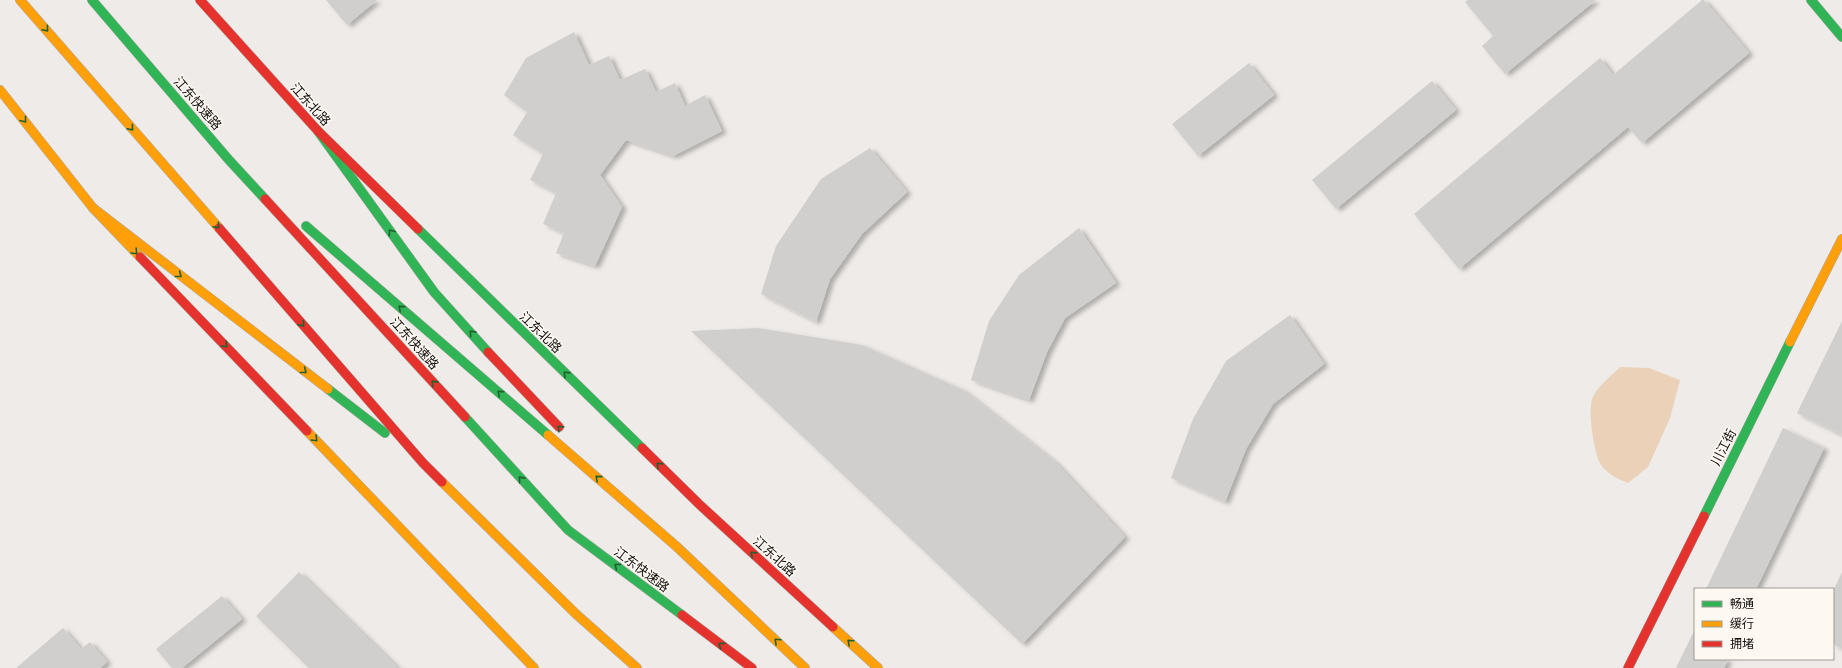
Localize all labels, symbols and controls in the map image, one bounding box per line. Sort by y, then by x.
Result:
one-way arrow [41,25,48,32]
street label: 江东快速路 [171,73,225,133]
street label: 江东北路 [288,79,334,129]
one-way arrow [19,116,26,123]
one-way arrow [127,123,134,130]
one-way arrow [212,221,219,228]
one-way arrow [389,229,396,236]
one-way arrow [130,247,138,255]
one-way arrow [175,270,182,277]
one-way arrow [399,306,406,313]
street label: 江东北路 [517,308,565,356]
street label: 江东快速路 [387,313,443,373]
one-way arrow [297,319,304,326]
one-way arrow [469,330,476,338]
one-way arrow [220,341,227,348]
one-way arrow [300,366,307,373]
one-way arrow [563,371,571,379]
one-way arrow [431,380,438,388]
one-way arrow [497,391,504,398]
one-way arrow [557,425,565,433]
street label: 川江街 [1707,426,1739,468]
one-way arrow [310,434,318,442]
one-way arrow [656,462,664,470]
one-way arrow [519,476,526,484]
one-way arrow [595,476,603,483]
street label: 江东北路 [750,533,800,579]
street label: 江东快速路 [611,543,673,595]
one-way arrow [751,552,758,559]
one-way arrow [614,564,621,571]
legend [1694,588,1834,660]
text: 畅通 [1730,596,1754,611]
text: 缓行 [1730,616,1754,631]
text: 拥堵 [1730,636,1754,651]
one-way arrow [774,638,782,646]
one-way arrow [847,639,854,646]
one-way arrow [718,642,725,649]

